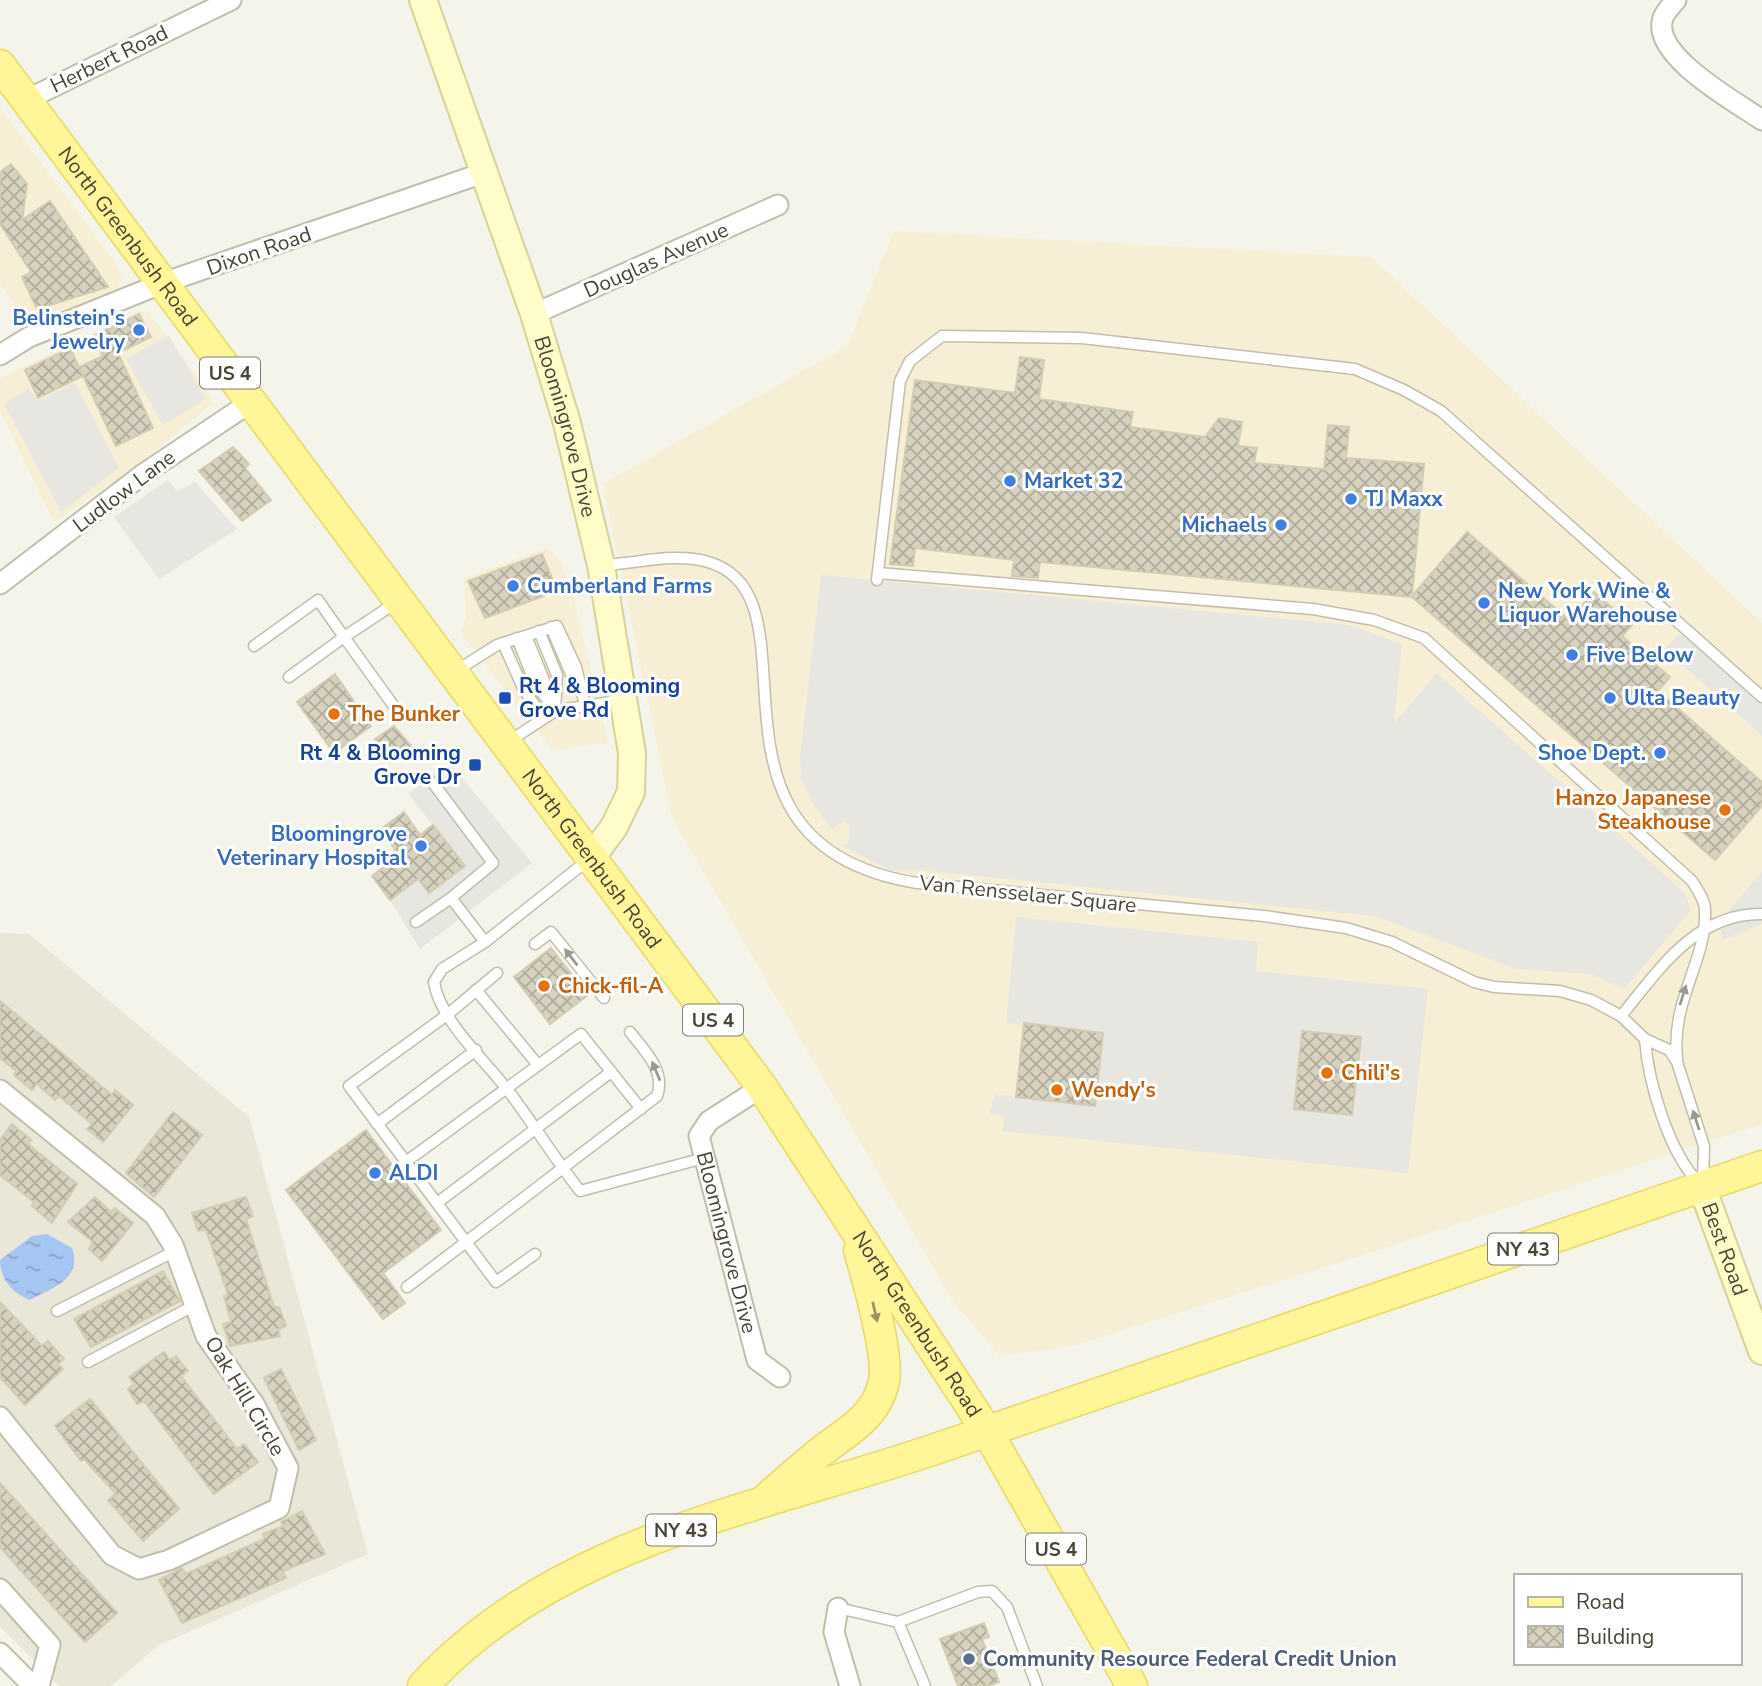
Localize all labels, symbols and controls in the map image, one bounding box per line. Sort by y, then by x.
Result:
street label: Herbert Road [45,18,173,100]
street label: North Greenbush Road [52,141,204,332]
street label: Douglas Avenue [579,216,733,304]
street label: Dixon Road [203,220,315,282]
place label: Belinstein's Jewelry [12,304,126,356]
marker: Belinstein's Jewelry [131,322,147,338]
street label: Bloomingrove Drive [527,332,603,520]
road number: US 4 [200,358,260,388]
street label: Ludlow Lane [67,443,181,539]
place label: Market 32 [1024,467,1123,495]
marker: Market 32 [1002,473,1018,489]
place label: TJ Maxx [1365,485,1443,513]
marker: TJ Maxx [1343,491,1359,507]
place label: Michaels [1182,511,1267,539]
marker: Michaels [1273,517,1289,533]
place label: Cumberland Farms [527,572,712,600]
place label: New York Wine & Liquor Warehouse [1498,577,1677,629]
marker: Cumberland Farms [505,578,521,594]
marker: New York Wine & Liquor Warehouse [1476,595,1492,611]
place label: Five Below [1586,641,1693,669]
marker: Five Below [1564,647,1580,663]
place label: Rt 4 & Blooming Grove Rd [519,672,680,724]
place label: Ulta Beauty [1624,684,1741,712]
marker: Rt 4 & Blooming Grove Rd [497,690,513,706]
marker: Ulta Beauty [1602,690,1618,706]
place label: The Bunker [348,700,461,728]
marker: The Bunker [326,706,342,722]
place label: Rt 4 & Blooming Grove Dr [300,739,462,791]
place label: Shoe Dept. [1538,739,1646,767]
marker: Shoe Dept. [1652,745,1668,761]
marker: Rt 4 & Blooming Grove Dr [467,757,483,773]
street label: North Greenbush Road [516,763,668,954]
place label: Hanzo Japanese Steakhouse [1555,784,1711,836]
marker: Hanzo Japanese Steakhouse [1717,802,1733,818]
place label: Bloomingrove Veterinary Hospital [216,820,407,872]
marker: Bloomingrove Veterinary Hospital [413,838,429,854]
street label: Van Rensselaer Square [917,869,1138,919]
one-way arrow [565,948,579,966]
place label: Chick-fil-A [558,972,664,1000]
marker: Chick-fil-A [536,978,552,994]
one-way arrow [1679,984,1689,1005]
road number: US 4 [683,1004,743,1036]
place label: Chili's [1341,1059,1400,1087]
one-way arrow [651,1061,662,1082]
marker: Chili's [1319,1065,1335,1081]
place label: Wendy's [1071,1076,1156,1104]
marker: Wendy's [1049,1082,1065,1098]
one-way arrow [1691,1110,1701,1131]
street label: Bloomingrove Drive [690,1149,764,1336]
place label: ALDI [389,1159,438,1187]
marker: ALDI [367,1165,383,1181]
street label: Best Road [1695,1199,1754,1299]
street label: North Greenbush Road [846,1225,988,1423]
road number: NY 43 [1488,1233,1558,1264]
one-way arrow [870,1301,881,1323]
street label: Oak Hill Circle [198,1331,292,1461]
road number: NY 43 [646,1514,716,1546]
road number: US 4 [1026,1534,1086,1564]
legend [1514,1574,1741,1665]
text: Road [1576,1588,1625,1616]
text: Building [1576,1623,1654,1651]
place label: Community Resource Federal Credit Union [983,1645,1397,1673]
marker: Community Resource Federal Credit Union [961,1651,977,1667]

